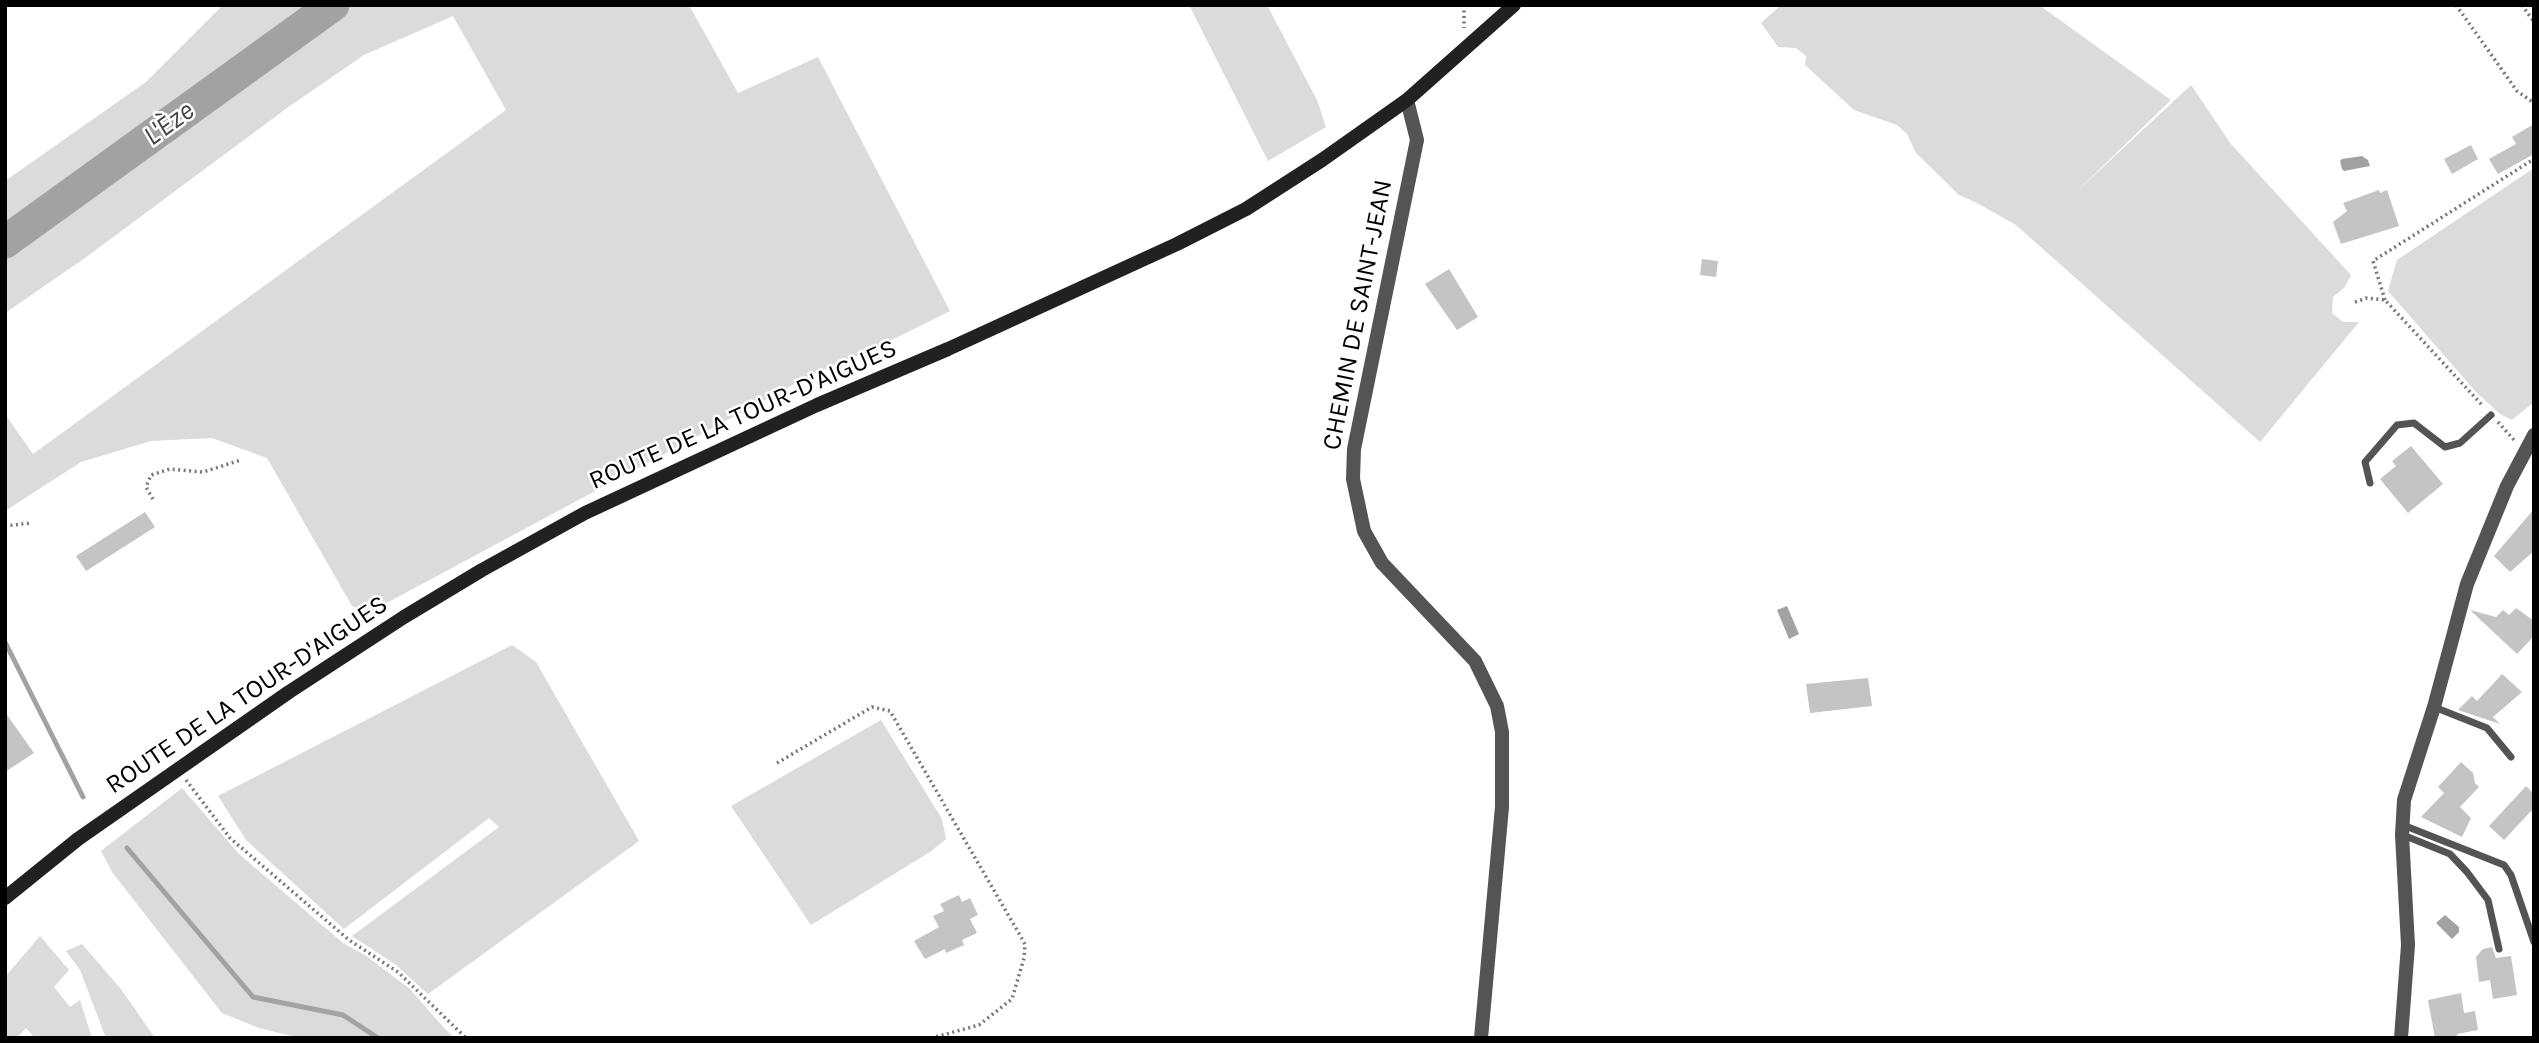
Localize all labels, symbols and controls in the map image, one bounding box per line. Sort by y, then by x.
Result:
water label: L'Èze [137,94,201,154]
street label: CHEMIN DE SAINT-JEAN [1316,177,1400,453]
street label: ROUTE DE LA TOUR-D'AIGUES [584,333,902,497]
street label: ROUTE DE LA TOUR-D'AIGUES [100,589,394,801]

